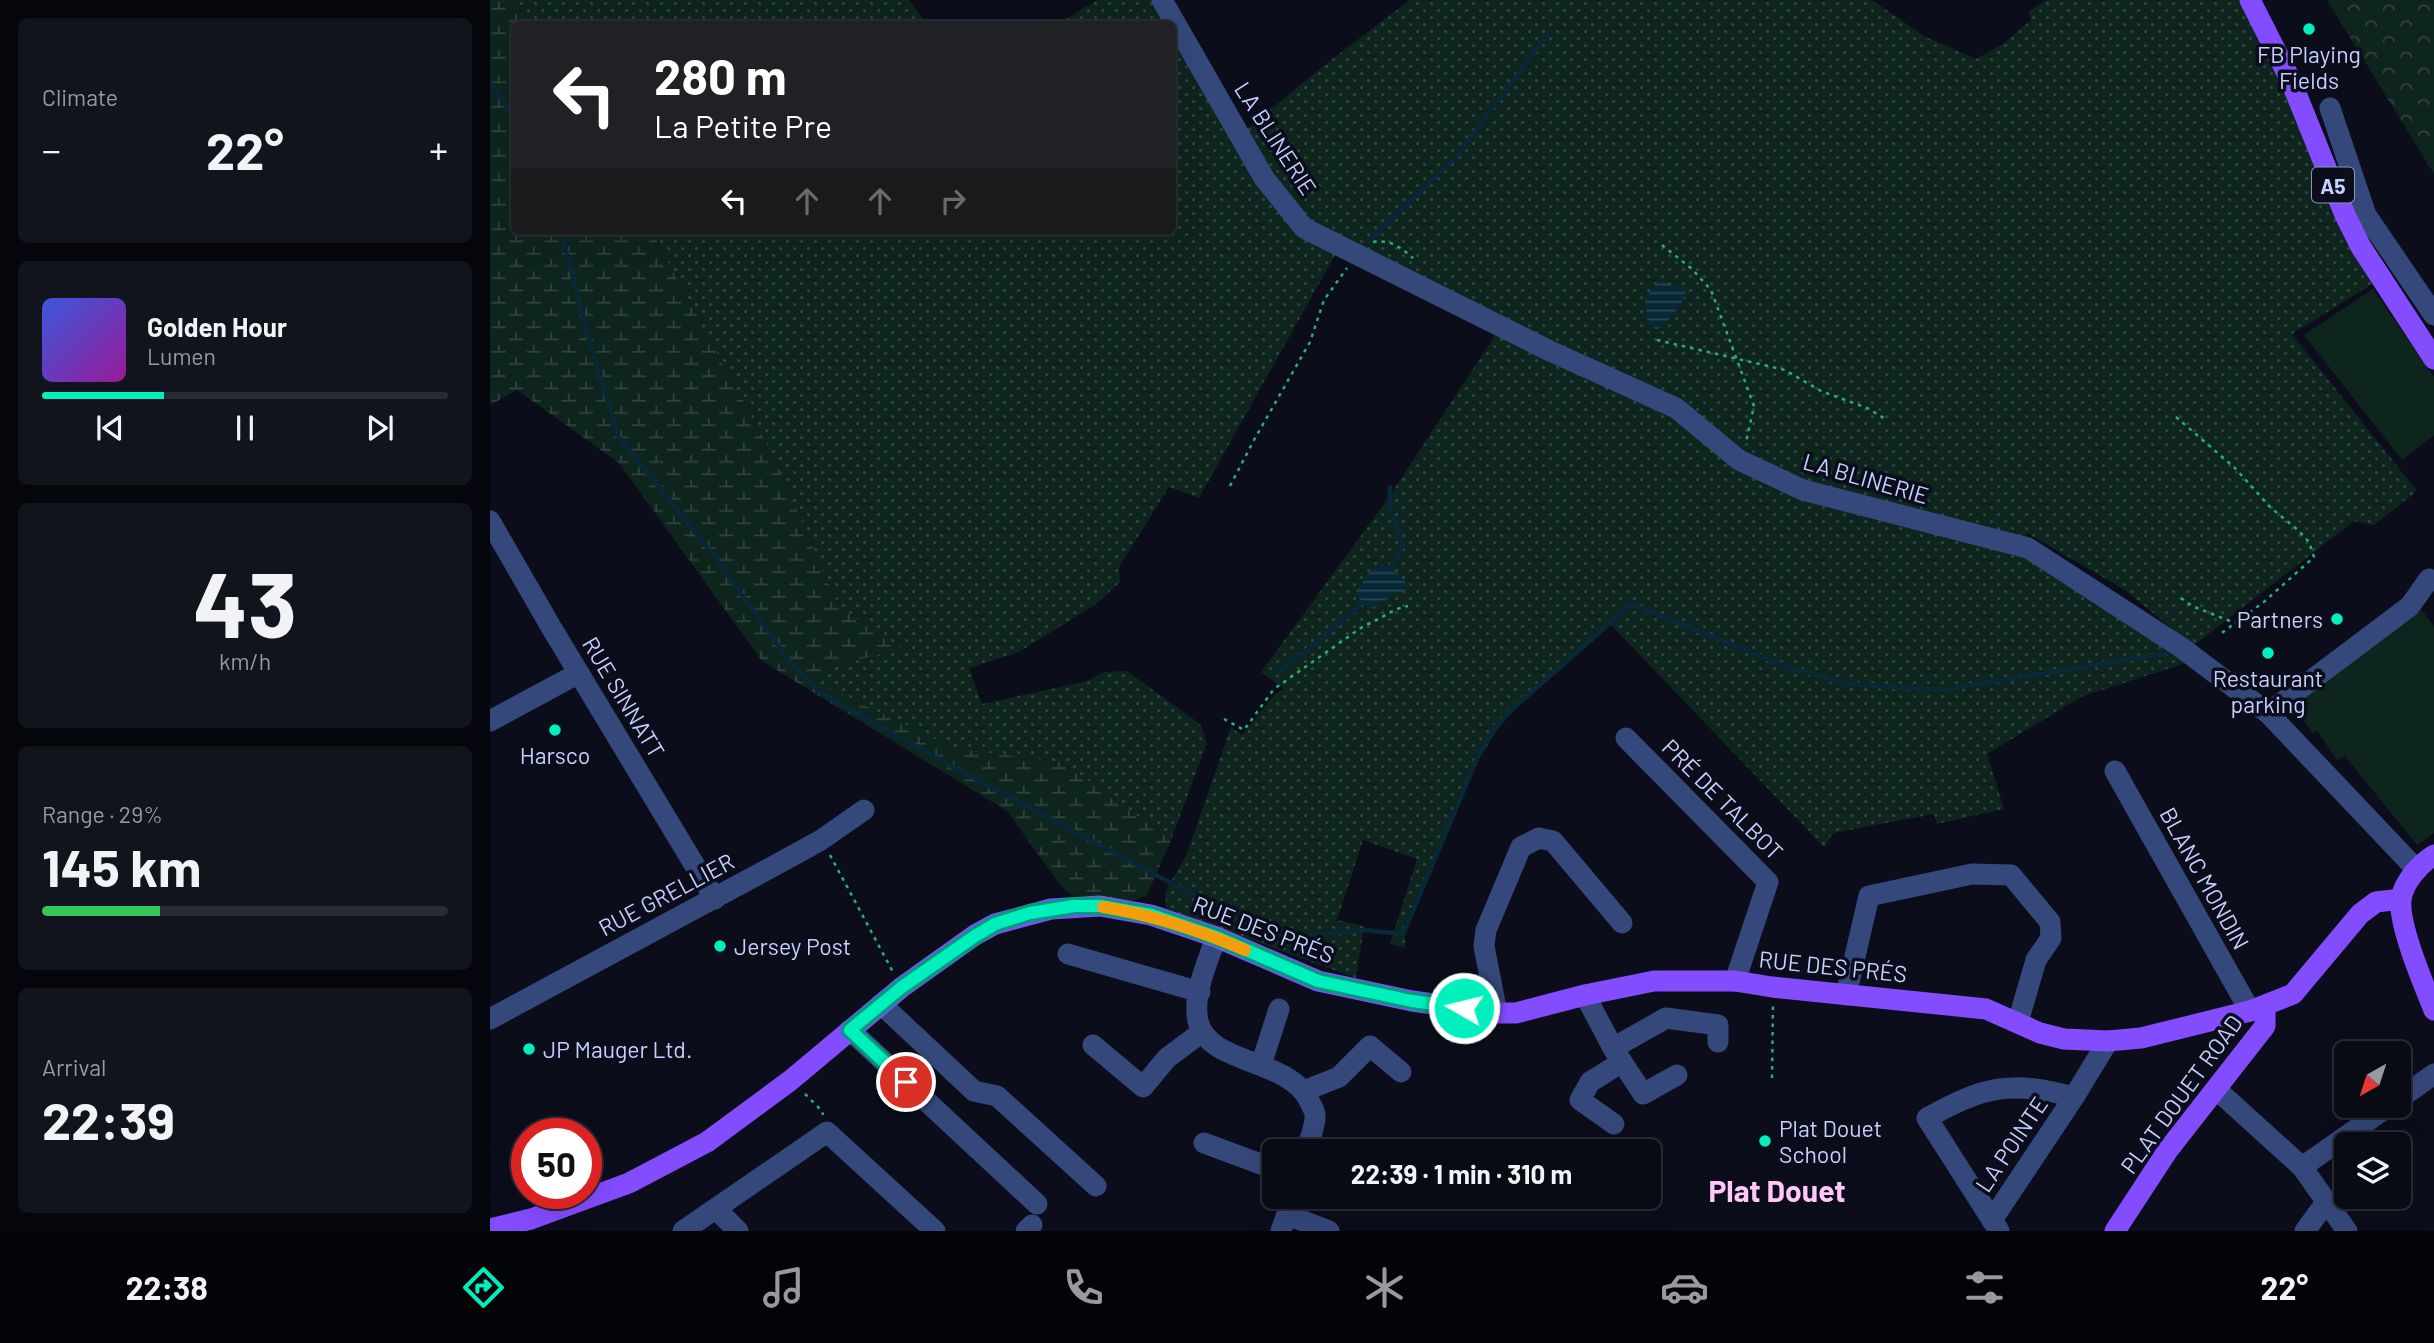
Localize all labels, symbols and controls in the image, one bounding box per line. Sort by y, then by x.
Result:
marker: FB Playing Fields [2301,21,2317,37]
place label: FB Playing Fields [2257,40,2361,94]
text: 280 m [654,46,787,105]
icon: left [539,49,630,140]
street label: LA BLINERIE [1229,76,1323,200]
text: Climate [42,83,118,111]
text: La Petite Pre [654,106,832,144]
text: 22° [206,118,284,180]
text: − [42,126,61,172]
text: + [429,126,448,172]
road number: A5 [2312,168,2354,202]
icon: left [715,182,753,220]
icon: ahead [788,182,826,220]
icon: ahead [861,182,899,220]
icon: right [934,182,972,220]
text: Golden Hour [147,311,287,342]
text: Lumen [147,342,216,370]
icon: previous [91,409,129,447]
icon: pause [226,409,264,447]
icon: next [361,409,399,447]
street label: LA BLINERIE [1800,447,1932,509]
text: 43 [193,547,297,656]
place label: Partners [2237,605,2323,633]
marker: Partners [2329,611,2345,627]
street label: RUE SINNATT [577,631,671,763]
marker: Restaurant parking [2260,645,2276,661]
text: km/h [219,647,271,675]
place label: Restaurant parking [2213,664,2323,718]
marker: Harsco [547,722,563,738]
street label: PRÉ DE TALBOT [1657,733,1789,865]
place label: Harsco [520,741,590,769]
text: Range · 29% [42,800,163,828]
street label: BLANC MONDIN [2154,802,2256,954]
text: 145 km [42,835,201,897]
street label: RUE GRELLIER [593,847,739,941]
street label: RUE DES PRÉS [1190,889,1338,969]
place label: Jersey Post [734,932,851,960]
marker: Jersey Post [712,938,728,954]
street label: RUE DES PRÉS [1758,944,1908,988]
position arrow [1427,971,1501,1045]
street label: PLAT DOUET ROAD [2114,1009,2248,1179]
place label: JP Mauger Ltd. [543,1035,692,1063]
marker: JP Mauger Ltd. [521,1041,537,1057]
north arrow [2334,1041,2412,1118]
map controls [2334,1041,2411,1209]
pin [876,1052,936,1112]
text: Arrival [42,1053,106,1081]
icon: arrive [887,1063,925,1101]
text: 22:39 [42,1088,175,1150]
street label: LA POINTE [1969,1091,2053,1197]
place label: Plat Douet School [1779,1114,1882,1168]
speed limit sign: 50 [511,1118,602,1209]
button: layers [2334,1132,2411,1209]
marker: Plat Douet School [1757,1133,1773,1149]
text: 22:39 · 1 min · 310 m [1351,1158,1572,1189]
district label: Plat Douet [1708,1172,1846,1208]
icon: directions [459,1263,508,1312]
icon: music [759,1263,808,1312]
icon: phone [1059,1263,1108,1312]
icon: climate [1360,1263,1409,1312]
icon: car [1660,1263,1709,1312]
icon: filters [1960,1263,2009,1312]
text: 22:38 [126,1268,208,1306]
text: 22° [2260,1268,2308,1306]

